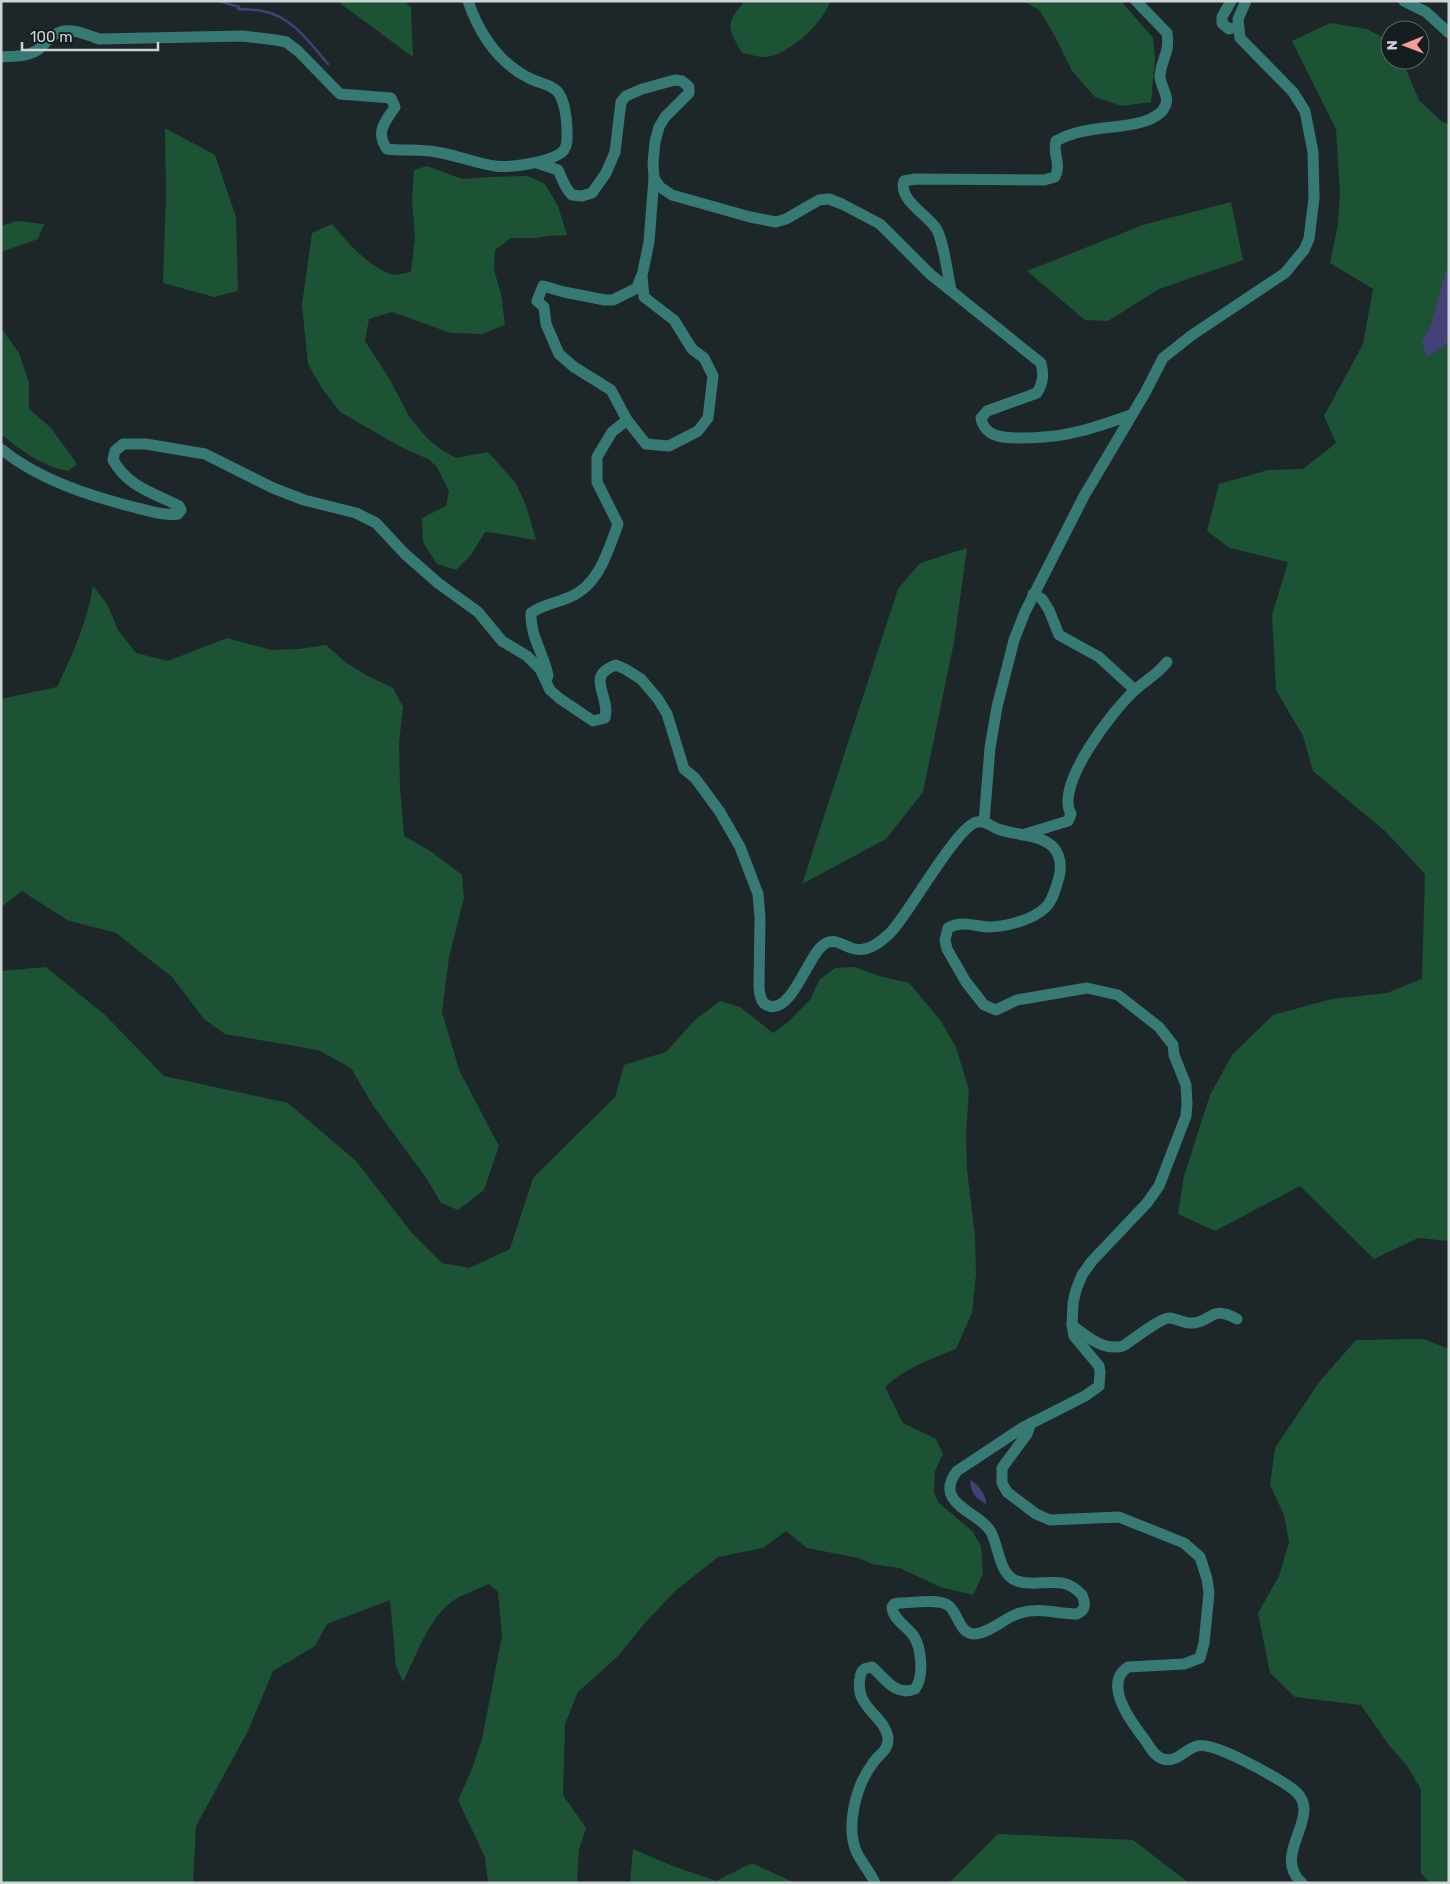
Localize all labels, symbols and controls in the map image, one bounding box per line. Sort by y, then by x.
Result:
scale bar [22,20,159,52]
north arrow [1380,20,1430,70]
text: 100 m [30,28,72,46]
text: N [1384,40,1401,50]

